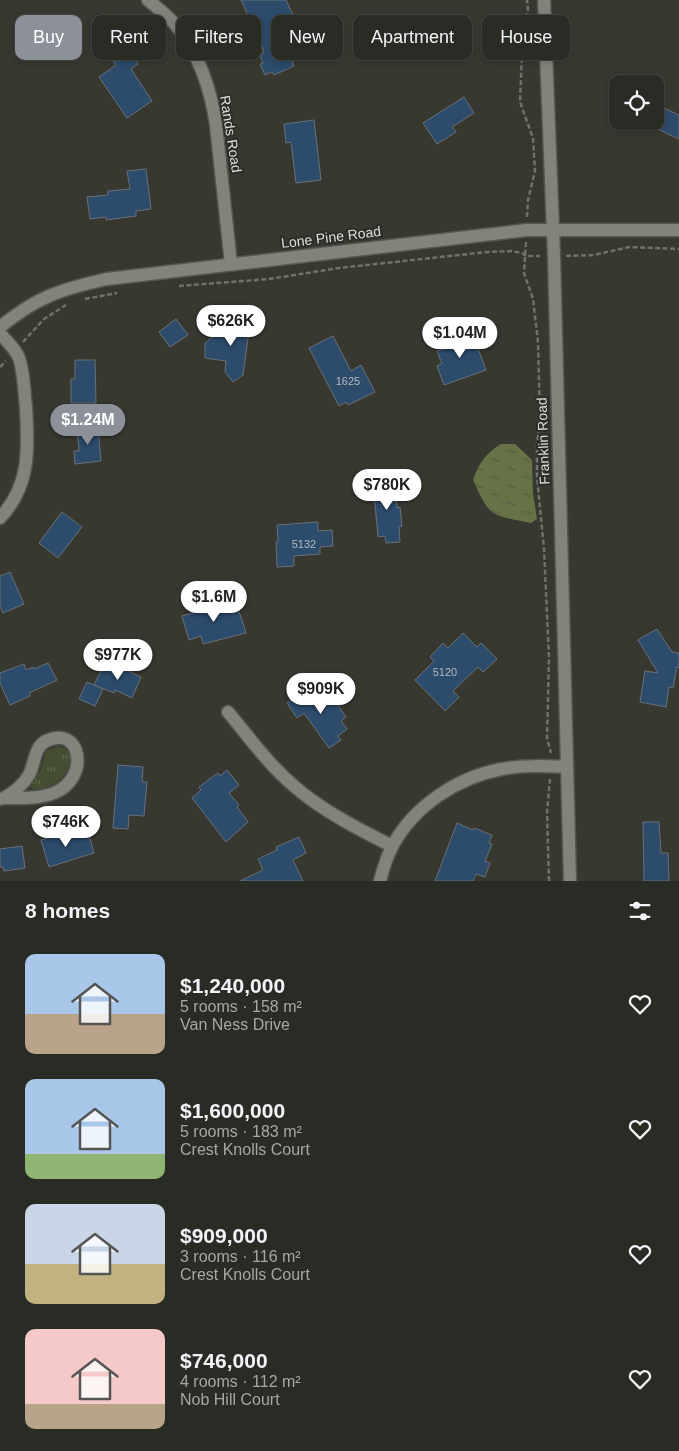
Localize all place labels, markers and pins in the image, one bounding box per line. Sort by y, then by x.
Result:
pin: $626K [196,304,266,347]
pin: $1.04M [419,316,501,359]
pin: $1.24M [47,404,129,446]
pin: $780K [352,468,422,511]
pin: $1.6M [179,580,249,623]
pin: $977K [83,638,153,681]
pin: $909K [286,672,356,715]
pin: $746K [31,806,101,848]

